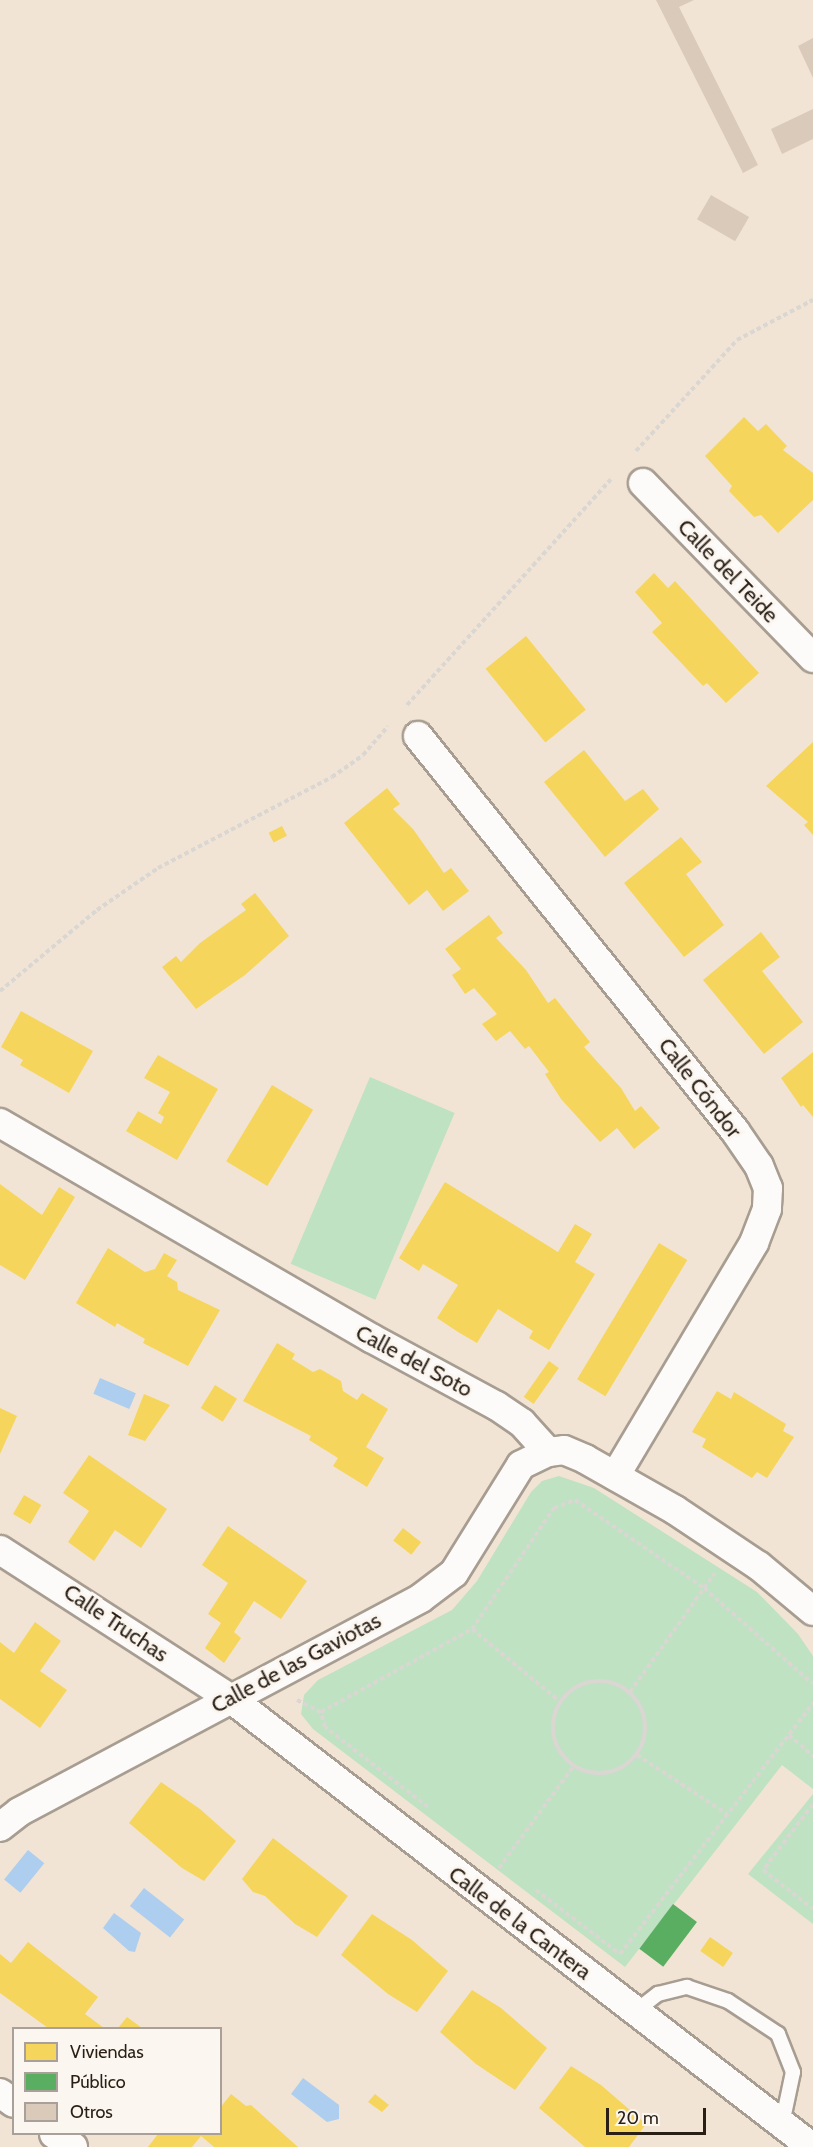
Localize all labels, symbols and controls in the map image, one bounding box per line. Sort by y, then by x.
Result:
street label: Calle del Teide [672,514,784,628]
street label: Calle Cóndor [653,1033,747,1143]
street label: Calle del Soto [351,1319,477,1403]
street label: Calle Truchas [59,1578,173,1668]
street label: Calle de las Gaviotas [207,1607,385,1719]
street label: Calle de la Cantera [443,1861,597,1985]
legend [12,2027,222,2135]
text: Viviendas [70,2041,144,2063]
text: Público [70,2071,126,2093]
scale bar [609,2096,710,2134]
text: Otros [70,2101,113,2123]
text: 20 m [617,2107,659,2129]

